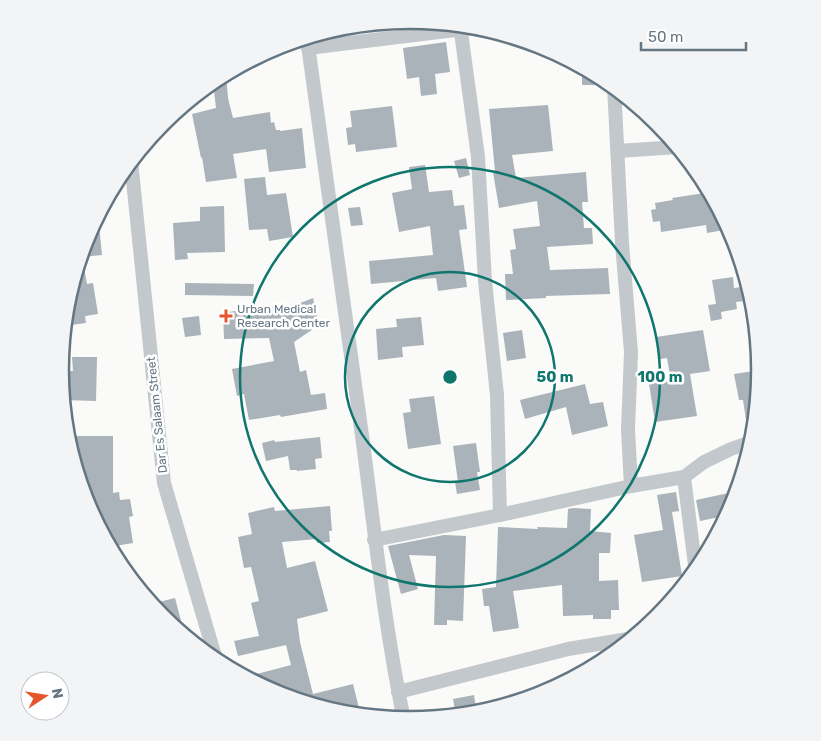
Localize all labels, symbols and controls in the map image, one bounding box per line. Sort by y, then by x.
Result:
scale bar [641,20,746,52]
text: 50 m [648,28,683,46]
place label: Urban Medical Research Center [237,302,331,330]
marker: Urban Medical Research Center [219,309,233,323]
street label: Dar Es Salaam Street [144,356,170,474]
centre of rings [441,368,459,386]
text: 50 m [537,368,573,386]
text: 100 m [638,368,682,386]
north arrow [20,671,70,721]
text: N [48,687,67,700]

